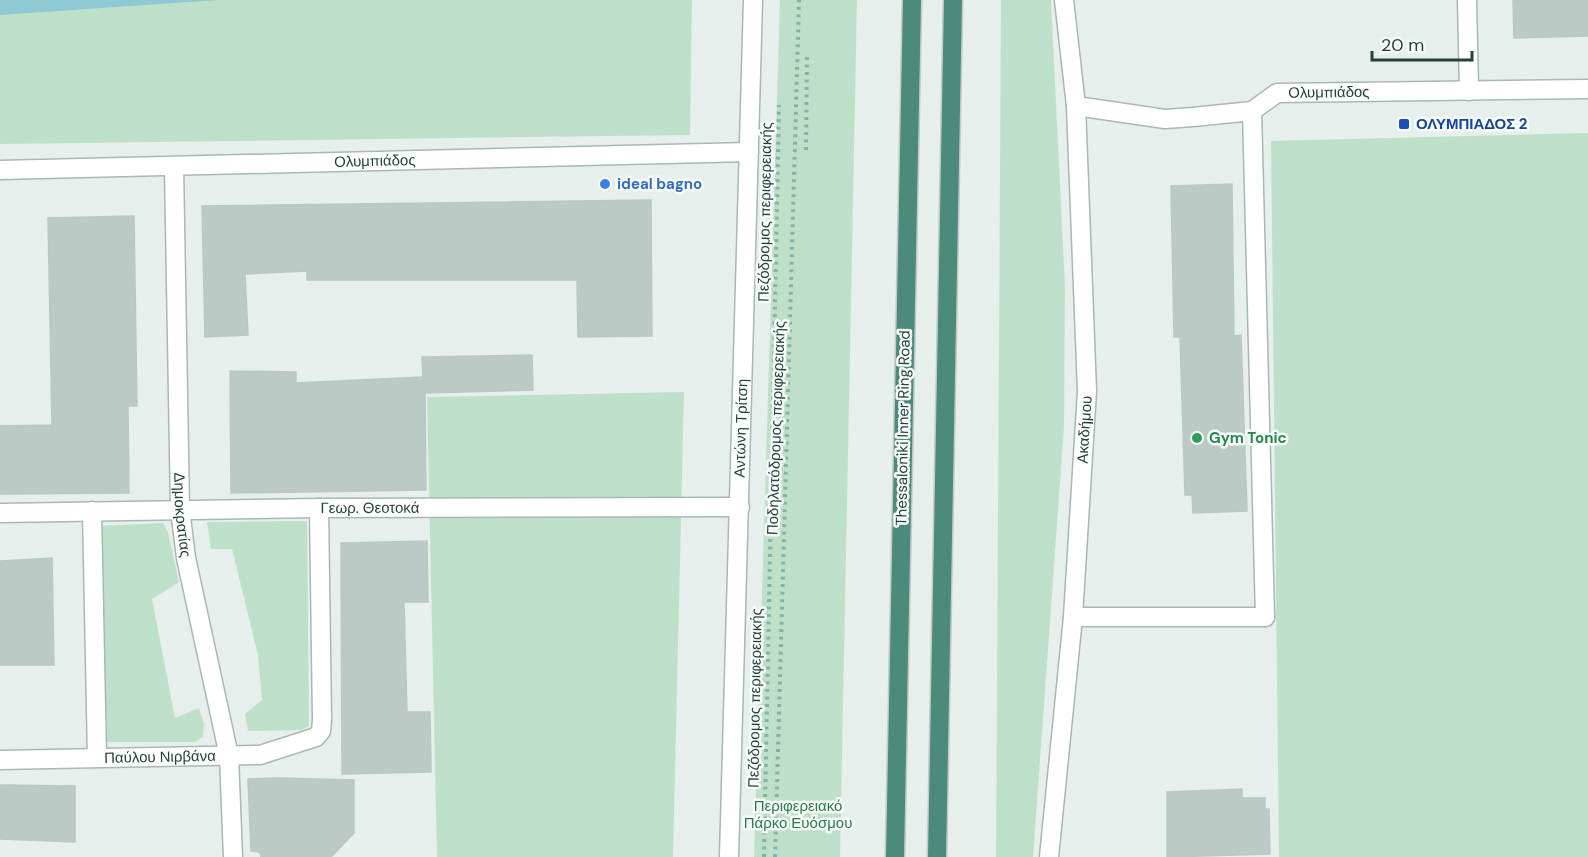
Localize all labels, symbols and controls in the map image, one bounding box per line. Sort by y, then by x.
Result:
scale bar [1372,24,1472,62]
text: 20 m [1381,33,1424,57]
street label: Ολυμπιάδος [1288,82,1370,103]
place label: ΟΛΥΜΠΙΑΔΟΣ 2 [1416,114,1528,134]
marker: ΟΛΥΜΠΙΑΔΟΣ 2 [1397,117,1411,131]
street label: Πεζόδρομος περιφερειακής [753,122,777,302]
street label: Ολυμπιάδος [334,150,416,172]
place label: ideal bagno [617,174,702,194]
marker: ideal bagno [598,177,612,191]
street label: Ποδηλατόδρομος περιφερειακής [762,320,790,536]
street label: Thessaloniki Inner Ring Road [891,330,915,526]
street label: Αντώνη Τρίτση [730,378,752,478]
street label: Ακαδήμου [1073,395,1097,464]
place label: Gym Tonic [1209,428,1287,448]
marker: Gym Tonic [1190,431,1204,445]
street label: Δημοκρατίας [169,472,196,558]
street label: Γεωρ. Θεοτοκά [321,498,420,518]
street label: Πεζόδρομος περιφερειακής [743,608,767,788]
street label: Παύλου Νιρβάνα [104,746,216,768]
park label: Περιφερειακό Πάρκο Ευόσμου [744,796,852,833]

